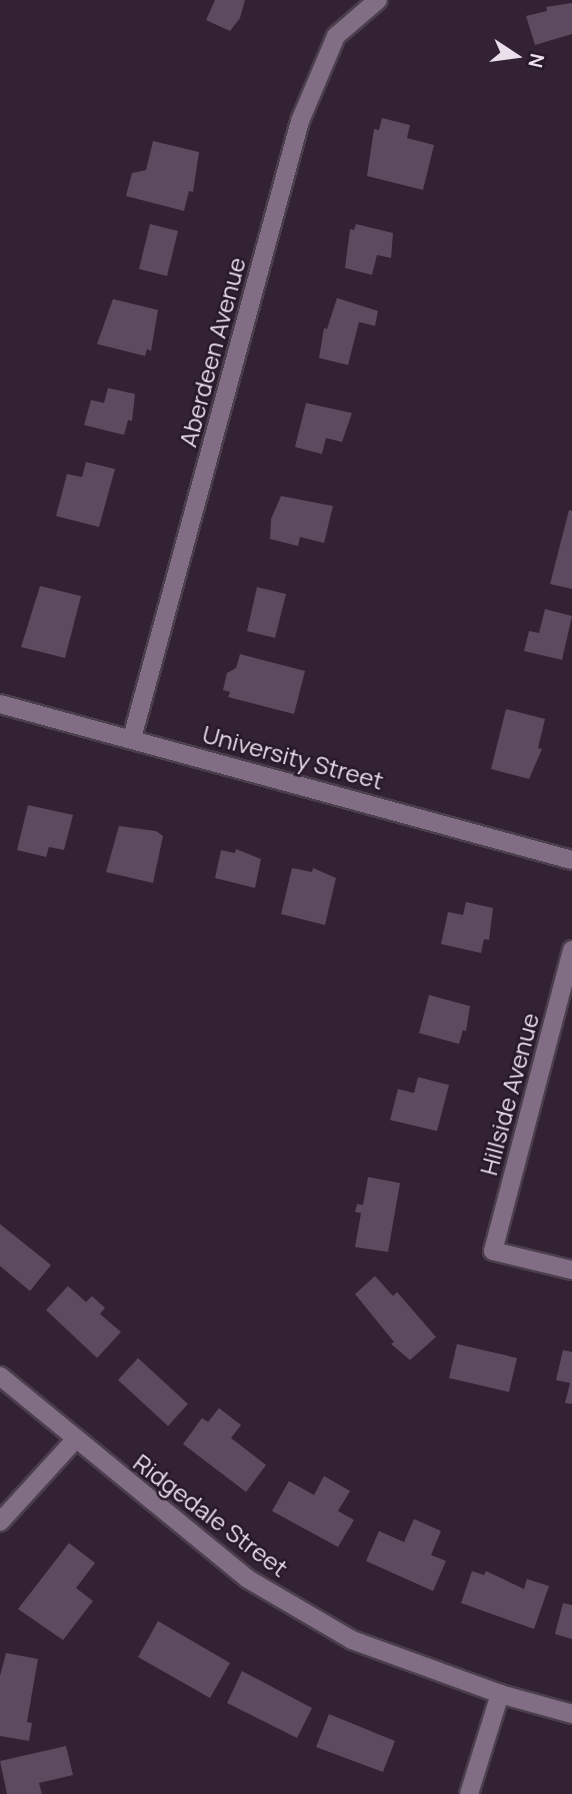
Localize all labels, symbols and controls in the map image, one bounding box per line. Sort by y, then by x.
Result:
north arrow [481,21,551,91]
text: N [522,51,551,70]
street label: Aberdeen Avenue [173,254,251,450]
street label: University Street [199,719,387,795]
street label: Hillside Avenue [474,1010,544,1178]
street label: Ridgedale Street [128,1448,294,1582]

